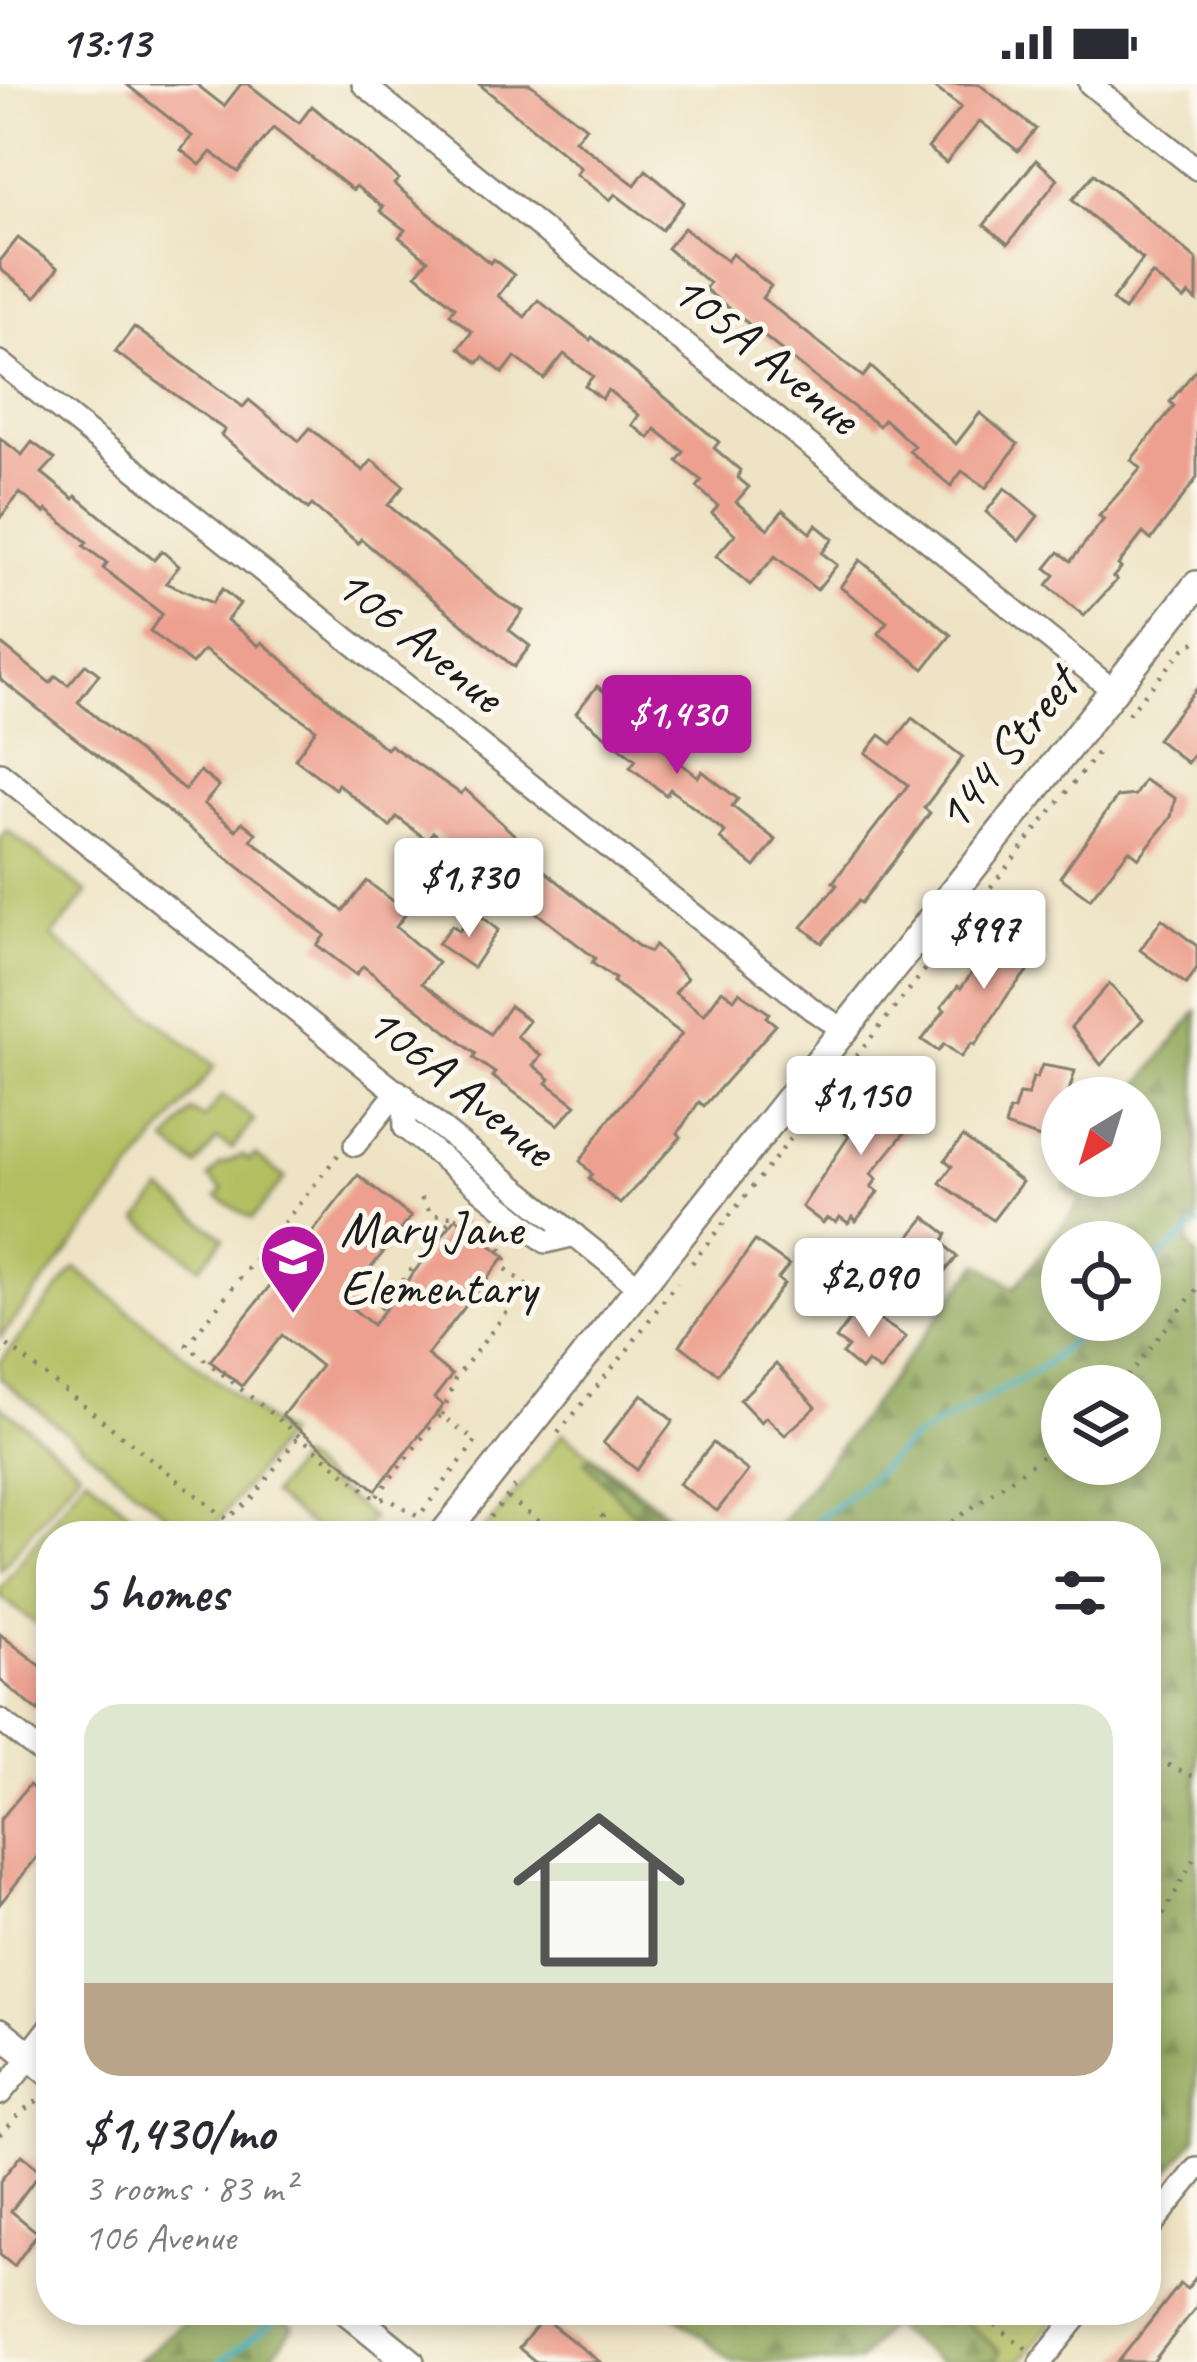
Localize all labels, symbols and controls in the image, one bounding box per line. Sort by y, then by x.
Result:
text: 13:13 [60,14,150,71]
street label: 105A Avenue [659,258,876,451]
street label: 106 Avenue [323,552,520,728]
street label: 144 Street [921,649,1095,844]
pin: $1,430 [579,675,775,777]
text: $1,430 [629,689,725,738]
pin: $1,730 [371,838,567,940]
text: $1,730 [421,852,517,901]
pin: $997 [913,890,1055,992]
text: $997 [949,904,1019,953]
street label: 106A Avenue [354,990,571,1183]
pin: $1,150 [763,1056,959,1158]
text: $1,150 [814,1070,908,1119]
north arrow [1041,1077,1161,1197]
map controls [1041,1077,1161,1485]
place label: Mary Jane Elementary [340,1196,541,1319]
button: locate [1041,1221,1161,1341]
school or university icon: Mary Jane Elementary [258,1222,328,1316]
pin: $2,090 [771,1238,967,1340]
text: $2,090 [821,1252,917,1301]
button: layers [1041,1365,1161,1485]
icon: filters [1047,1560,1113,1626]
text: 5 homes [84,1561,227,1625]
icon: home [491,1782,707,1998]
text: $1,430/mo [84,2100,274,2164]
text: 3 rooms · 83 m² [84,2164,295,2213]
text: 106 Avenue [84,2213,236,2262]

